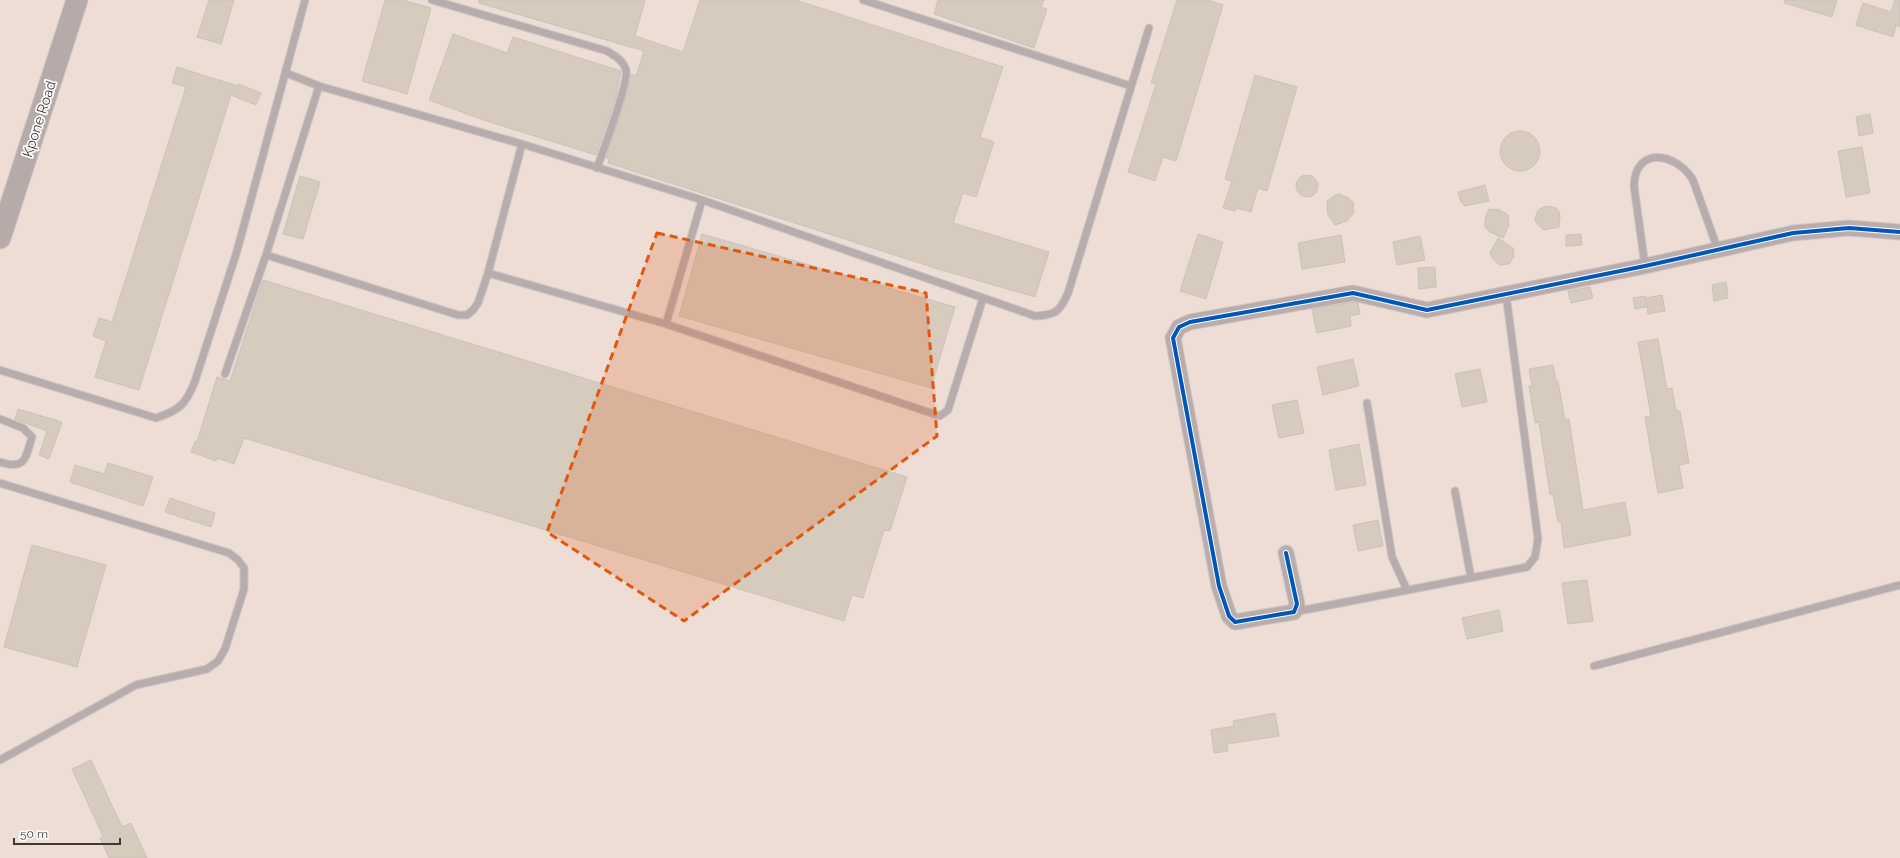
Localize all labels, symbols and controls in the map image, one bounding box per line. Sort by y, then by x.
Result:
street label: Kpone Road [19,79,59,159]
scale bar [14,820,120,846]
text: 50 m [20,827,48,841]

